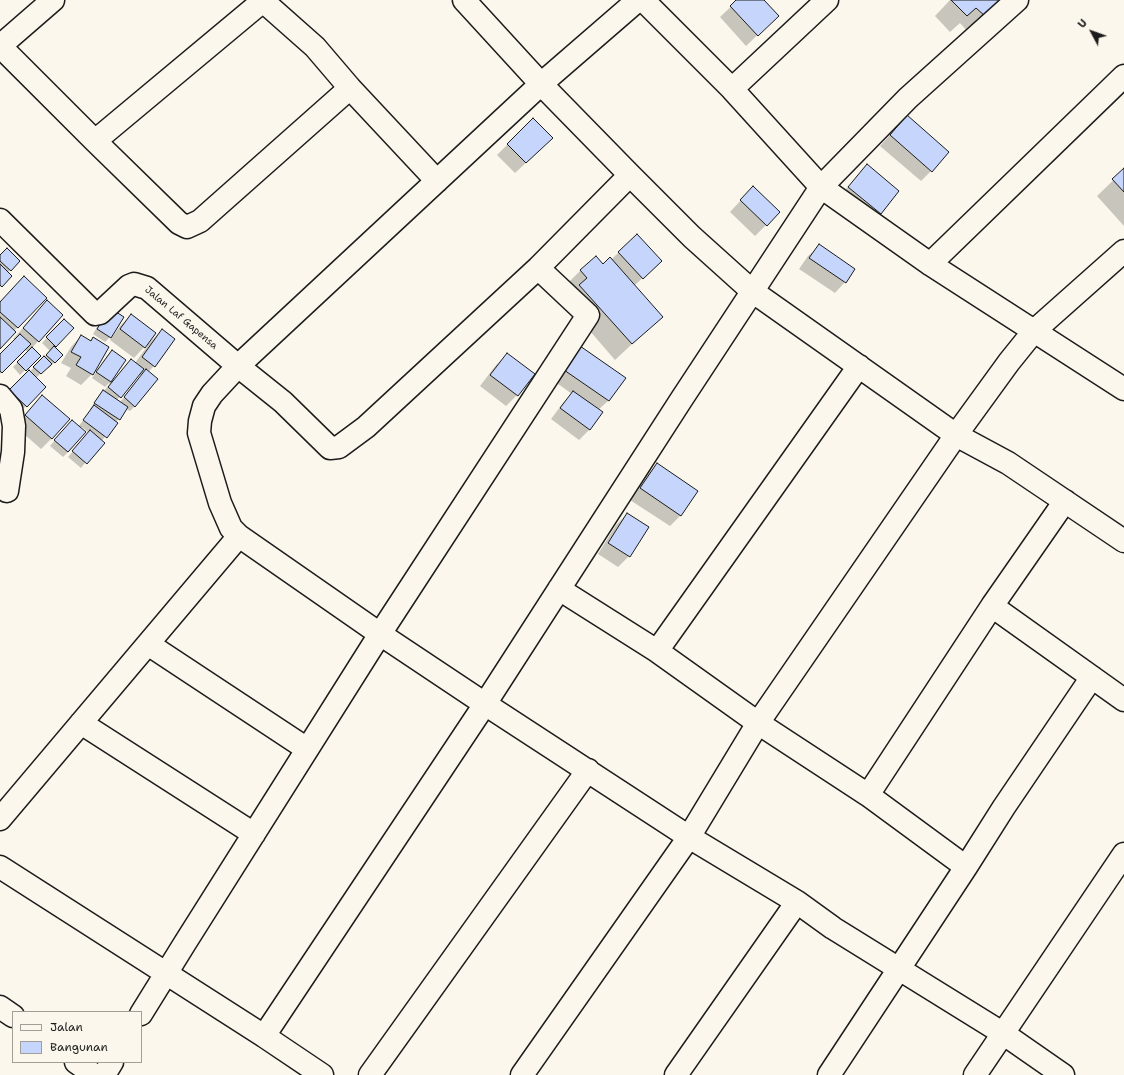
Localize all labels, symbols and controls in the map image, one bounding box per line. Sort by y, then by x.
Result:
north arrow [1072,12,1112,52]
text: U [1074,16,1091,32]
street label: Jalan Laf Gapensa [142,284,220,352]
legend [12,1011,142,1063]
text: Jalan [50,1019,83,1035]
text: Bangunan [50,1039,108,1055]

